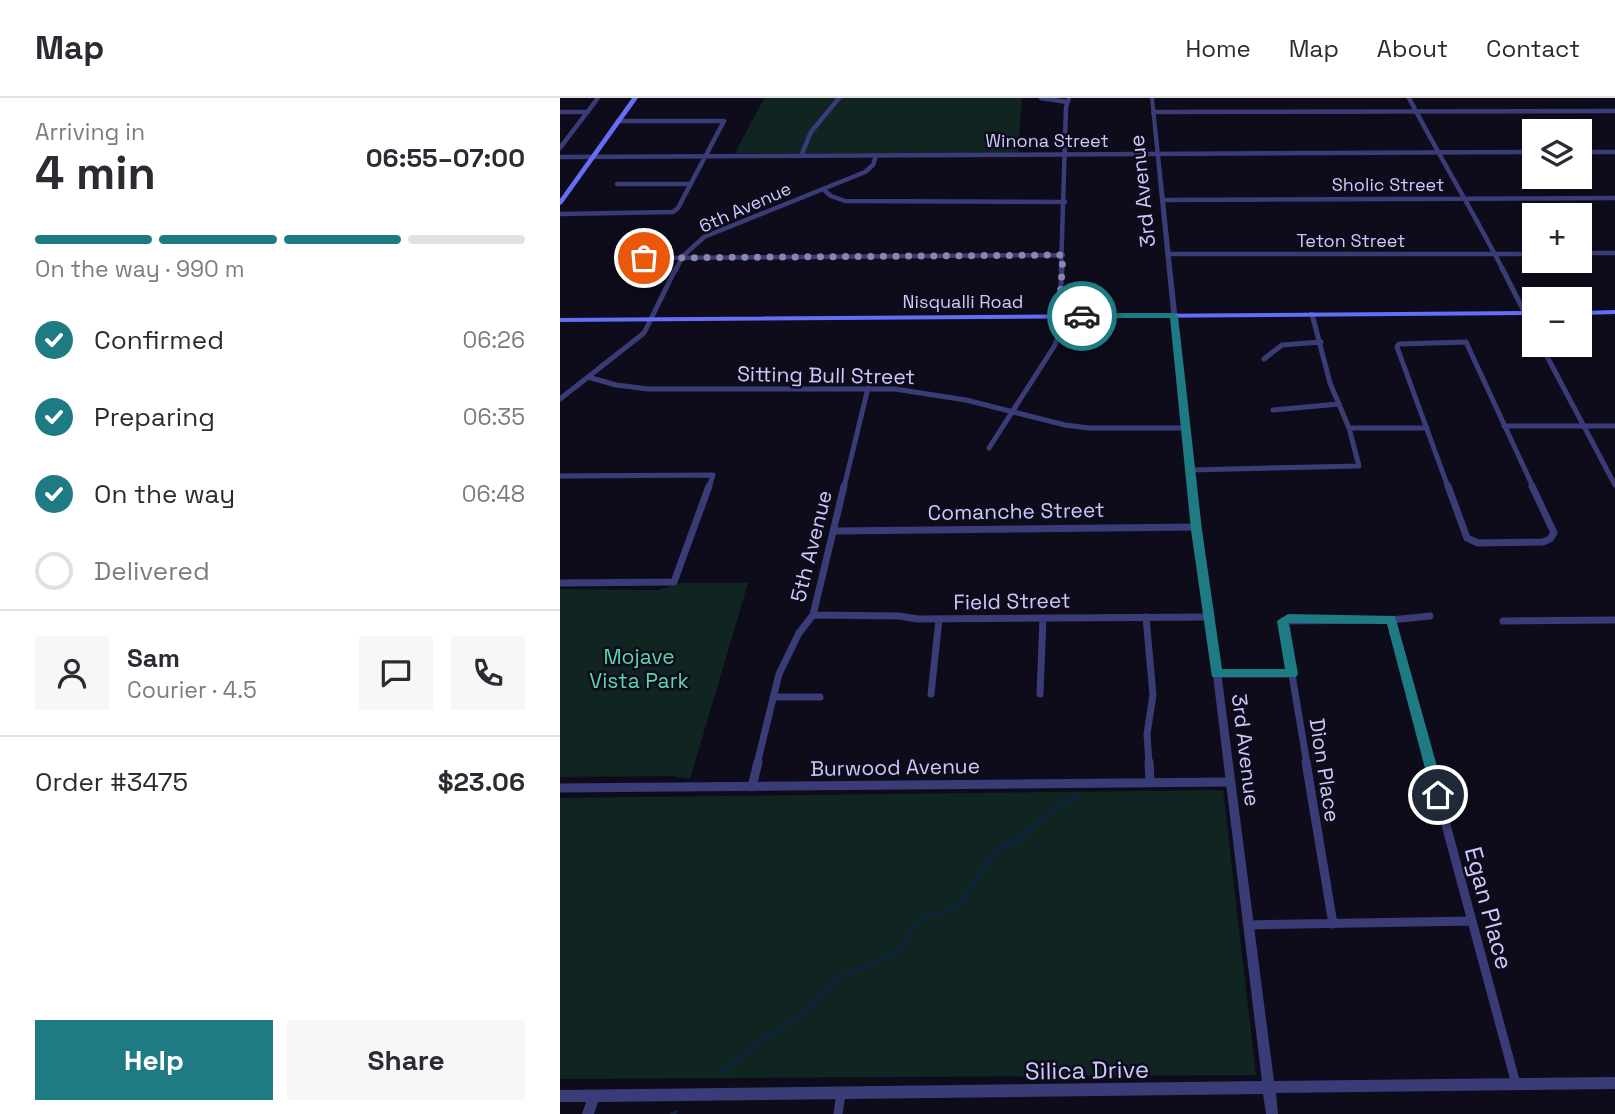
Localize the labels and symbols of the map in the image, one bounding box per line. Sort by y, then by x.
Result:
street label: Winona Street [985,129,1109,152]
street label: 3rd Avenue [1123,133,1161,249]
street label: Sholic Street [1332,173,1444,196]
street label: 6th Avenue [695,177,795,237]
pin [614,228,674,288]
street label: Teton Street [1297,229,1405,252]
courier [1047,281,1117,351]
street label: Nisqualli Road [903,290,1023,313]
street label: Sitting Bull Street [737,360,915,390]
street label: 5th Avenue [784,487,838,605]
street label: Comanche Street [927,496,1105,526]
street label: Field Street [953,586,1071,616]
park label: Mojave Vista Park [589,643,689,694]
street label: 3rd Avenue [1226,692,1266,808]
street label: Dion Place [1303,716,1347,824]
street label: Burwood Avenue [810,752,980,782]
pin [1408,765,1468,825]
street label: Egan Place [1458,843,1520,973]
street label: Silica Drive [1025,1053,1149,1087]

